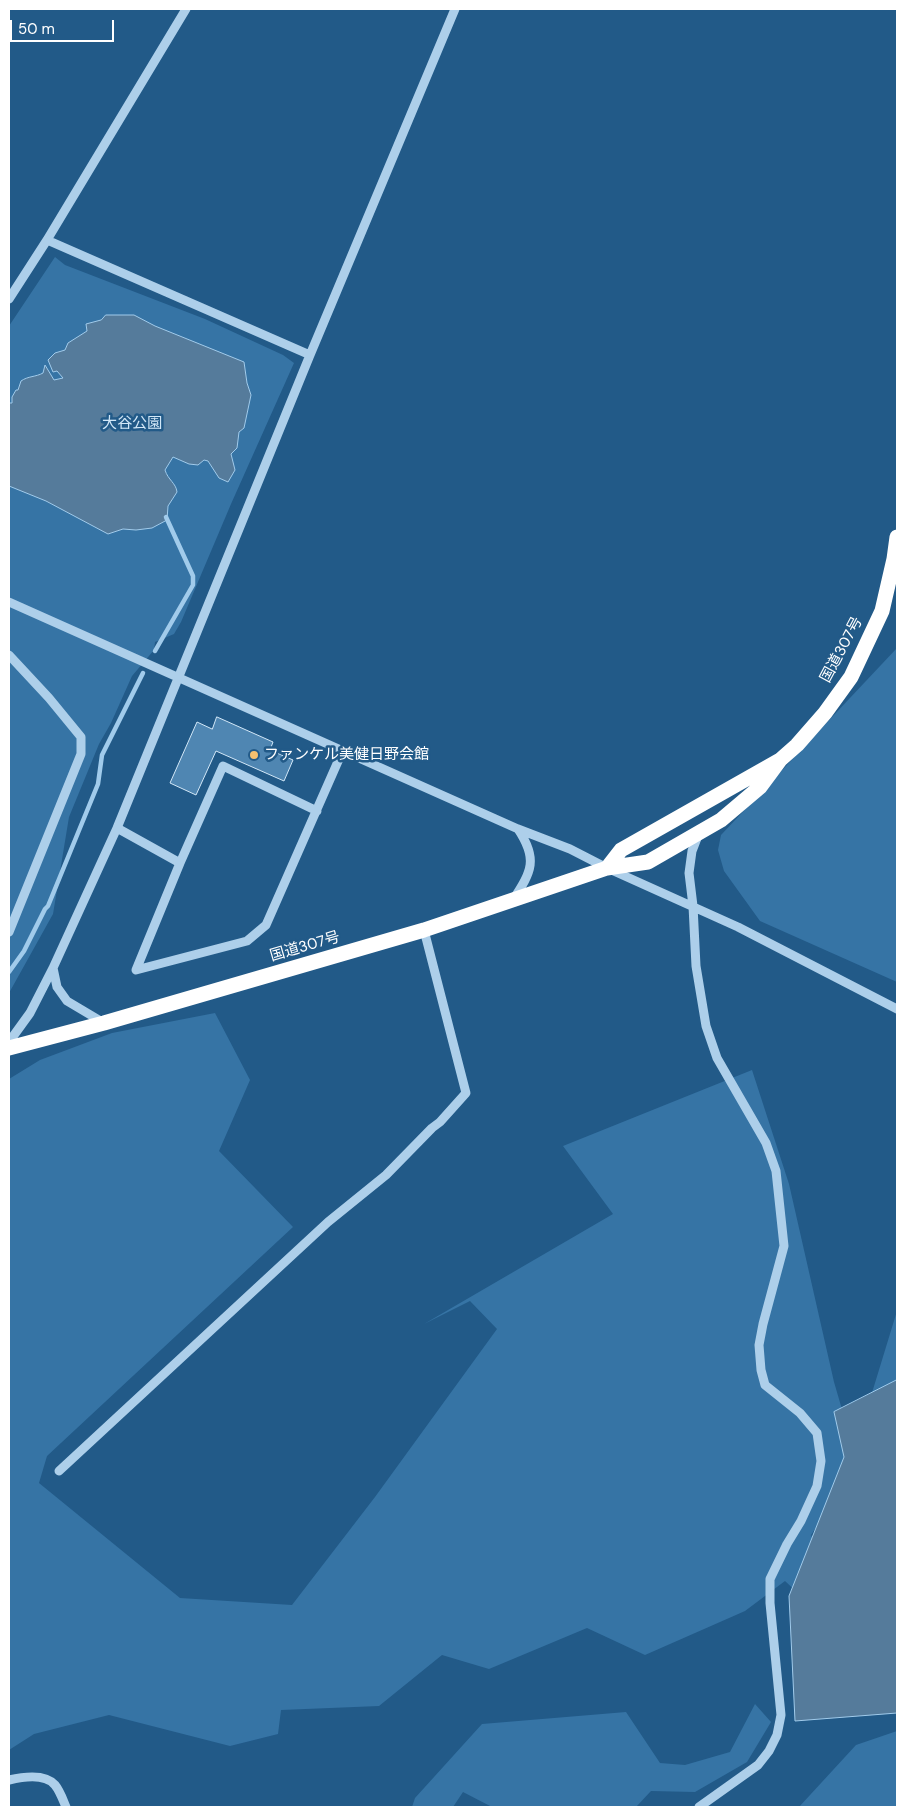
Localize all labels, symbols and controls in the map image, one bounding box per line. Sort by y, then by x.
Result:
scale bar [12,10,116,42]
text: 50 m [18,19,55,39]
park label: 大谷公園 [102,415,162,433]
street label: 国道307号 [817,614,867,686]
place label: ファンケル美健日野会館 [264,746,429,764]
marker: ファンケル美健日野会館 [248,749,260,761]
street label: 国道307号 [268,928,342,966]

